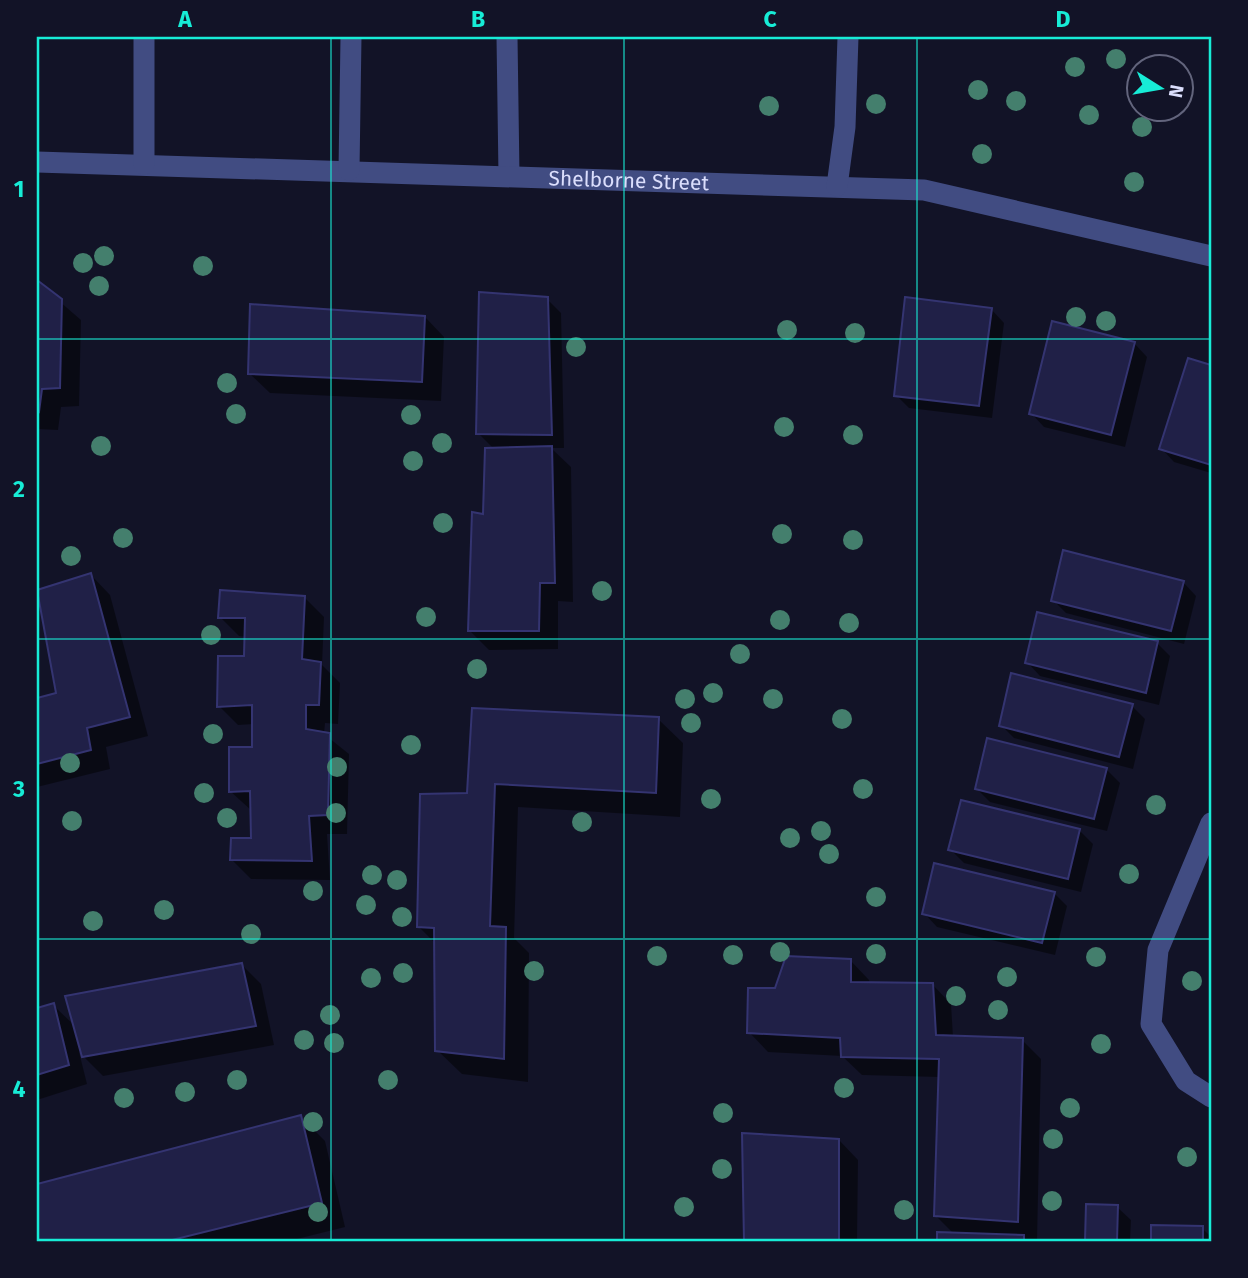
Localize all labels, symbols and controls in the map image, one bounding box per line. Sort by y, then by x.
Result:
text: A [177,5,192,33]
text: B [471,5,485,33]
text: C [763,5,777,33]
text: D [1056,5,1071,33]
north arrow [1126,52,1196,122]
text: N [1164,83,1189,100]
street label: Shelborne Street [548,165,710,196]
text: 1 [14,175,24,203]
text: 2 [13,475,25,503]
text: 3 [12,775,25,803]
text: 4 [13,1075,26,1103]

